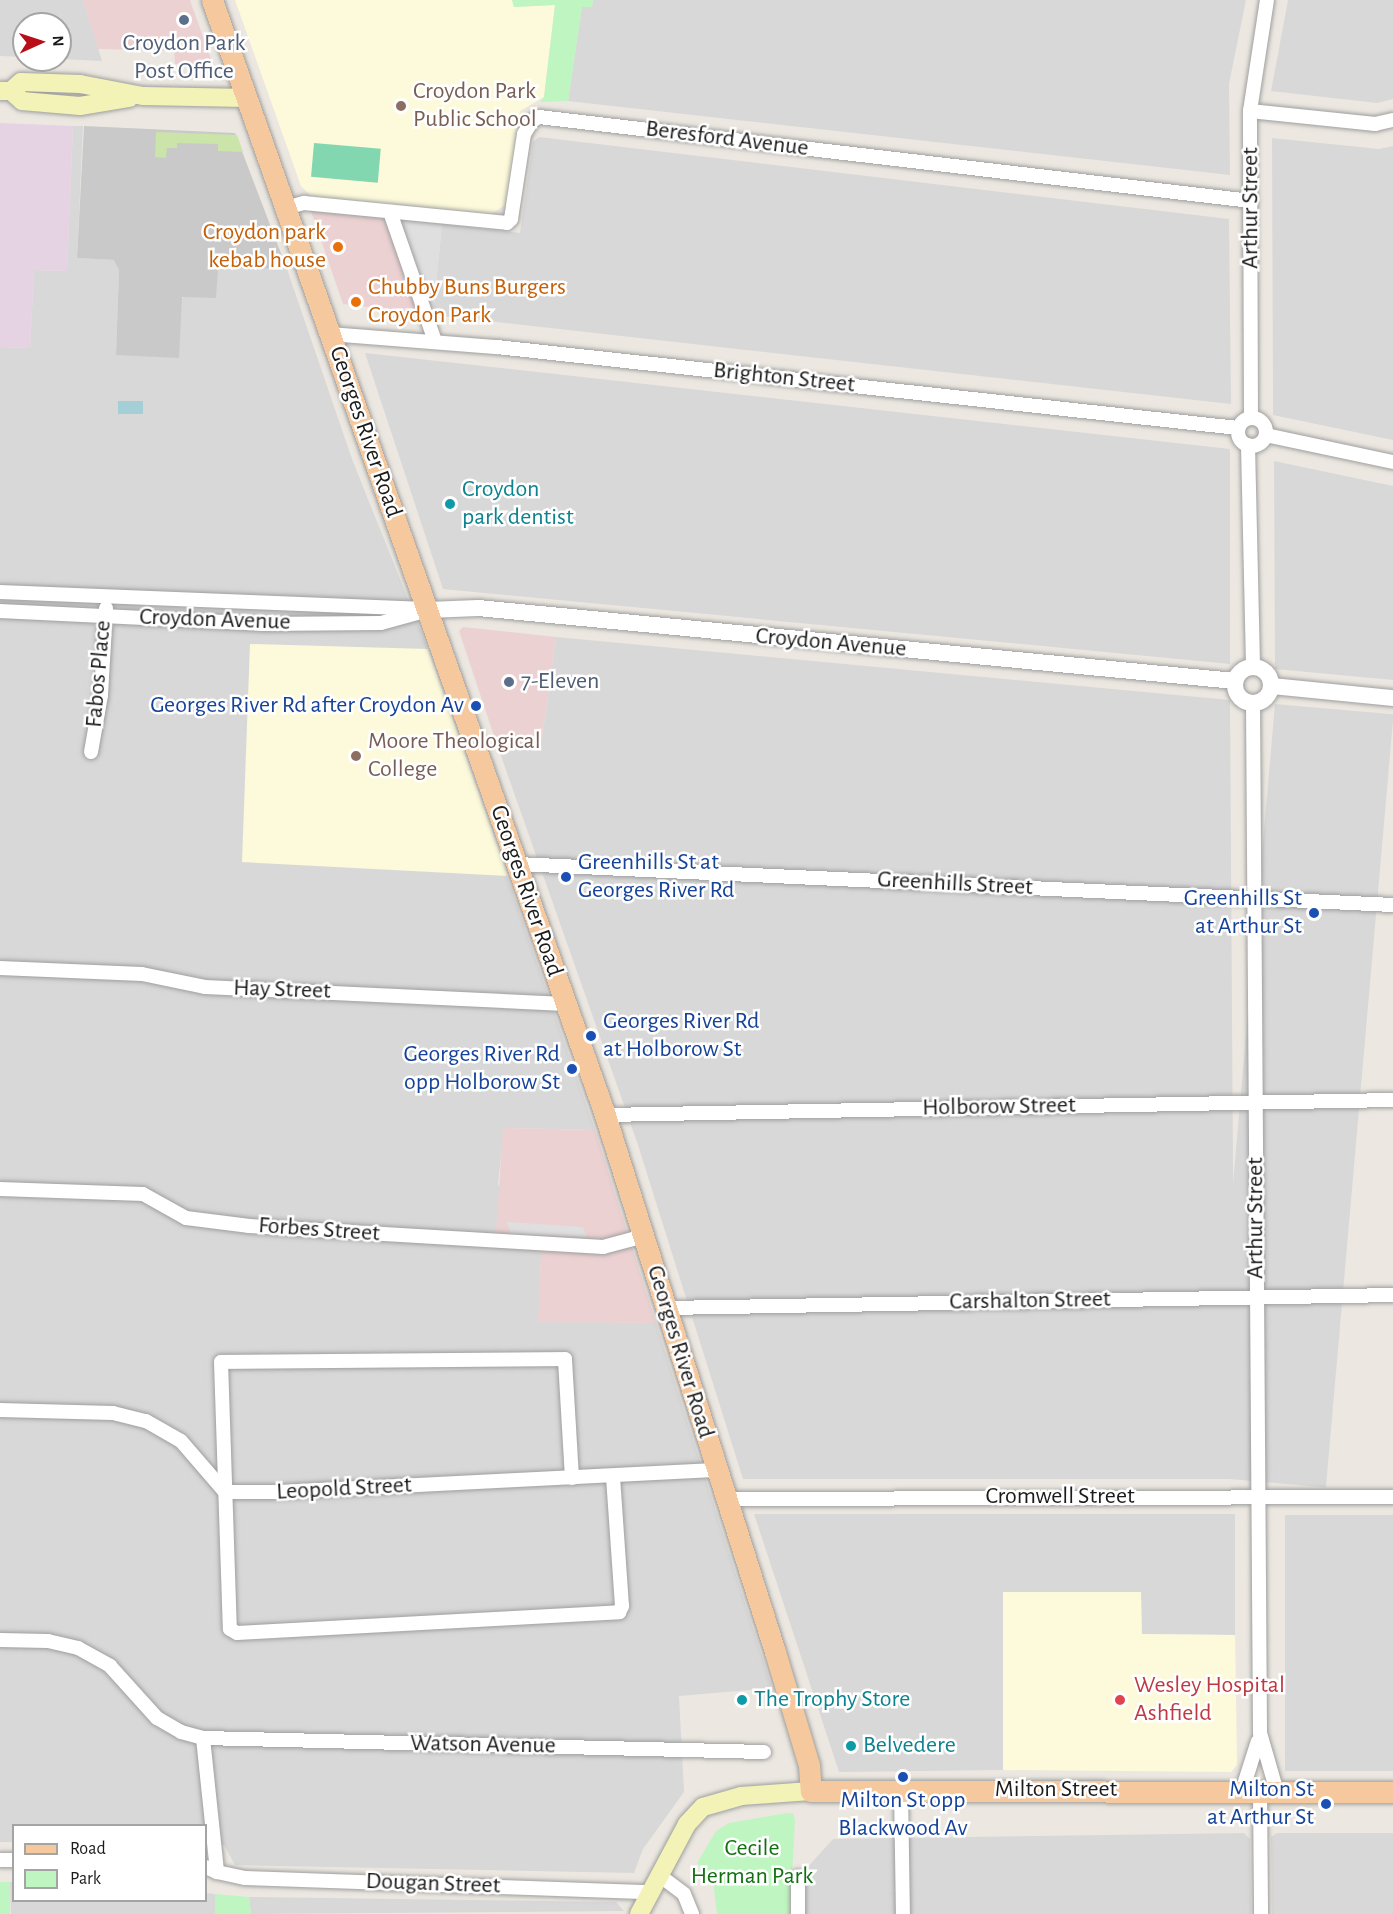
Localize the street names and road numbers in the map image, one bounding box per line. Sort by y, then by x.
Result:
street label: Beresford Avenue [644,115,810,163]
street label: Arthur Street [1237,147,1265,269]
street label: Georges River Road [322,343,408,521]
street label: Brighton Street [712,356,856,400]
street label: Croydon Avenue [139,603,291,637]
street label: Fabos Place [80,619,118,729]
street label: Croydon Avenue [754,622,908,664]
street label: Georges River Road [483,802,569,980]
street label: Greenhills Street [877,866,1033,902]
street label: Hay Street [233,974,331,1006]
street label: Holborow Street [922,1091,1076,1123]
street label: Arthur Street [1242,1157,1270,1279]
street label: Forbes Street [257,1211,381,1249]
street label: Georges River Road [640,1262,720,1442]
street label: Carshalton Street [949,1285,1111,1317]
street label: Leopold Street [276,1471,412,1507]
street label: Cromwell Street [985,1483,1135,1511]
street label: Watson Avenue [410,1729,556,1761]
street label: Milton Street [995,1776,1117,1804]
street label: Dougan Street [365,1867,501,1901]

